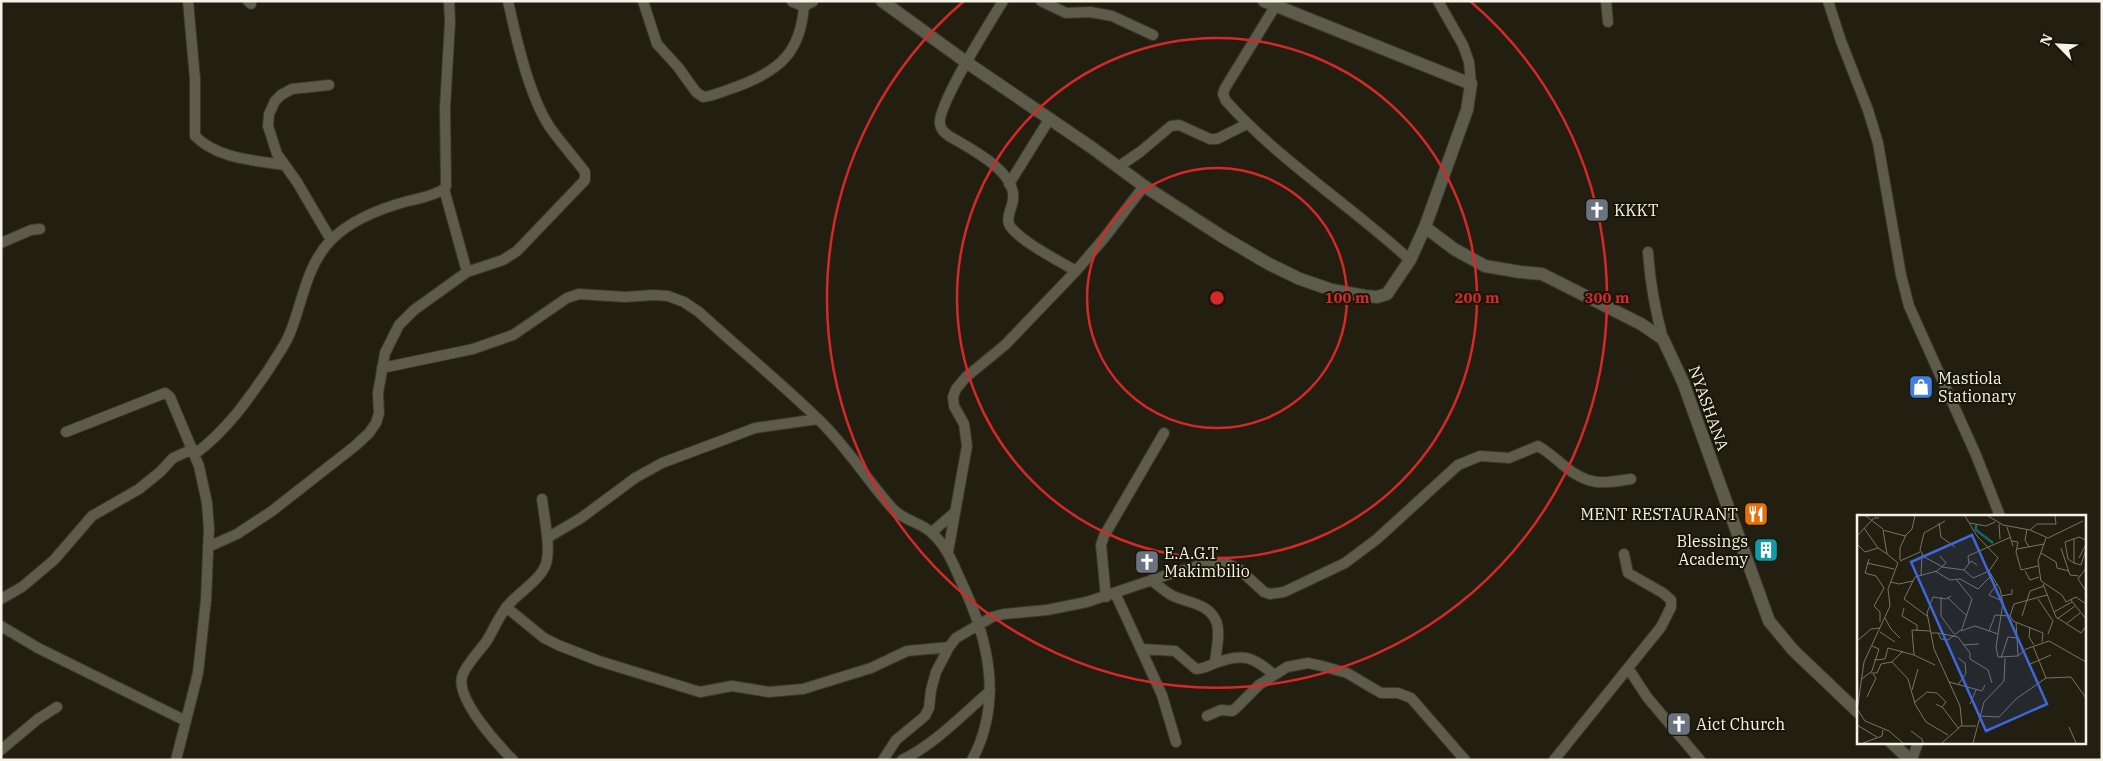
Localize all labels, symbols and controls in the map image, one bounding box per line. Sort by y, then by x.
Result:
north arrow [2033,20,2083,70]
text: N [2036,31,2057,48]
church icon: KKKT [1584,197,1610,223]
place label: KKKT [1614,200,1658,220]
text: 100 m [1324,288,1370,307]
text: 200 m [1454,288,1500,307]
text: 300 m [1584,288,1630,307]
centre of rings [1208,289,1226,307]
street label: NYASHANA [1684,363,1734,453]
place label: Mastiola Stationary [1938,368,2017,406]
shop icon: Mastiola Stationary [1908,374,1934,400]
restaurant icon: MENT RESTAURANT [1743,501,1769,527]
place label: MENT RESTAURANT [1580,504,1738,524]
inset map [1857,515,2086,744]
place label: Blessings Academy [1677,531,1748,569]
building icon: Blessings Academy [1753,537,1779,563]
place label: E.A.G.T Makimbilio [1164,543,1250,581]
church icon: E.A.G.T Makimbilio [1134,549,1160,575]
church icon: Aict Church [1666,711,1692,737]
place label: Aict Church [1696,714,1785,734]

